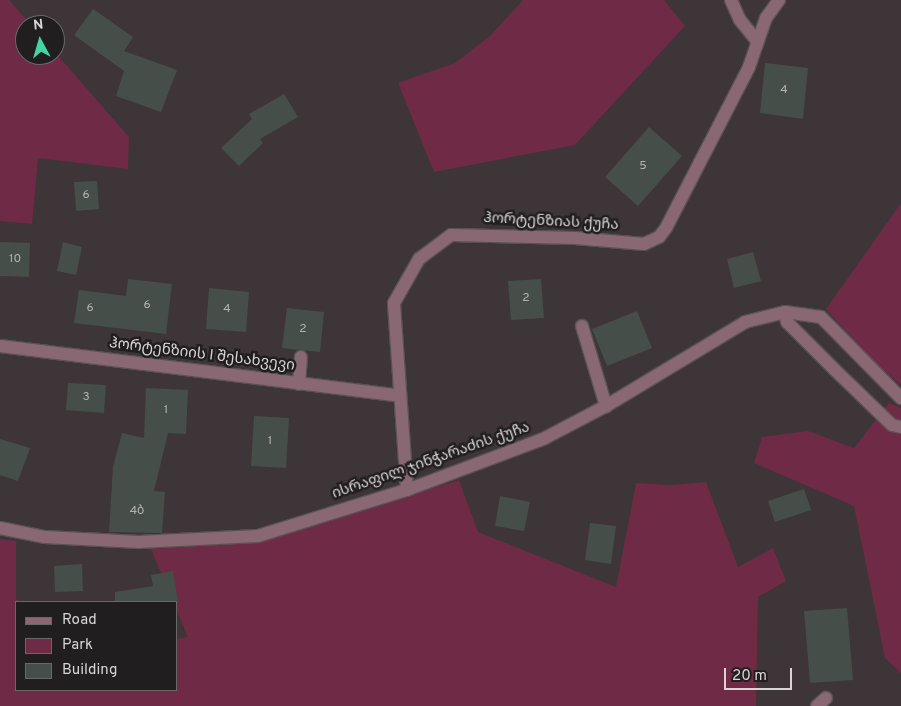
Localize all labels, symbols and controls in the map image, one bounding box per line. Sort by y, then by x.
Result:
north arrow [15,15,65,65]
text: N [33,17,44,35]
house number: 4 [780,84,788,98]
house number: 5 [639,160,647,174]
house number: 6 [82,189,90,203]
street label: ჰორტენზიას ქუჩა [483,209,619,235]
house number: 10 [9,253,21,267]
house number: 2 [522,292,530,306]
house number: 6 [143,299,151,313]
house number: 6 [86,302,94,316]
house number: 4 [223,303,231,317]
house number: 2 [299,323,307,337]
street label: ჰორტენზიის I შესახვევი [108,335,296,375]
house number: 3 [82,391,90,405]
house number: 1 [164,404,168,418]
street label: ისრაფილ ჯინჭარაძის ქუჩა [330,419,532,503]
house number: 1 [268,435,272,449]
house number: 4ბ [130,505,144,519]
legend [15,601,178,691]
text: Road [62,611,97,630]
text: Park [62,636,93,655]
scale bar [726,658,794,690]
text: Building [62,661,117,680]
text: 20 m [732,667,767,686]

